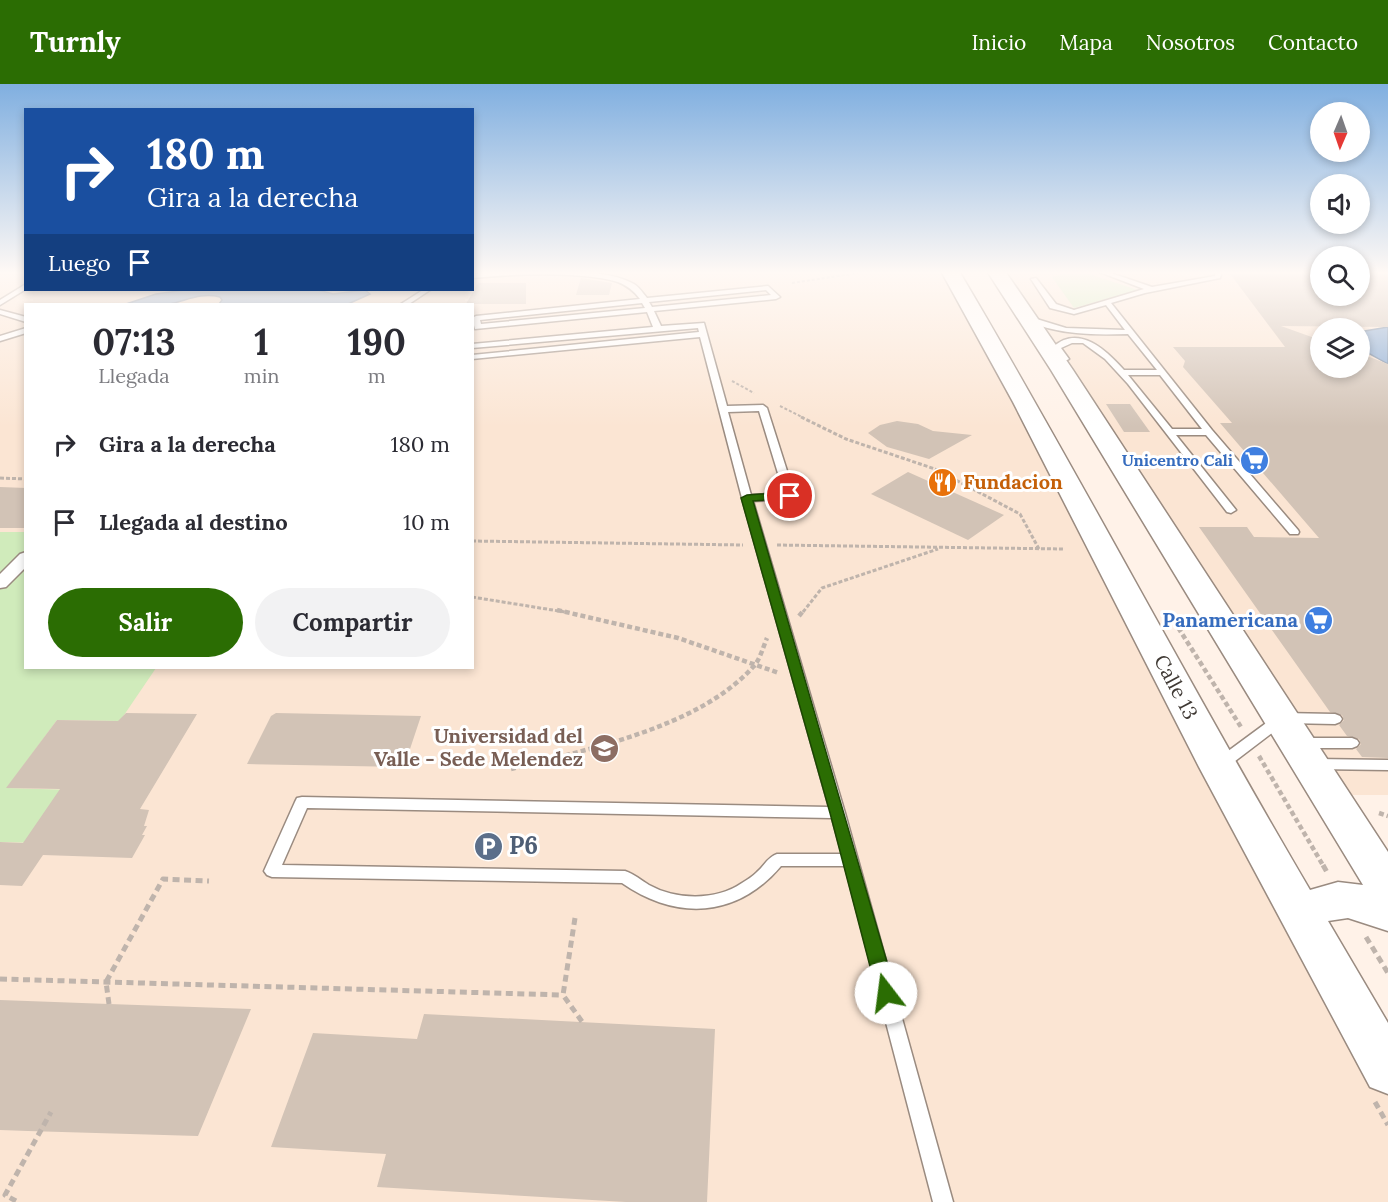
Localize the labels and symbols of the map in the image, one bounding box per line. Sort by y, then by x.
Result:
north arrow [1310,102,1370,162]
supermarket icon: Unicentro Cali [1238,444,1270,476]
place label: Unicentro Cali [1122,450,1233,470]
restaurant icon: Fundacion [926,466,958,498]
place label: Fundacion [963,469,1063,494]
pin [764,470,815,521]
supermarket icon: Panamericana [1303,604,1335,636]
place label: Panamericana [1162,607,1299,632]
street label: Calle 13 [1149,650,1204,723]
place label: Universidad del Valle - Sede Melendez [374,723,583,771]
school or university icon: Universidad del Valle - Sede Melendez [588,732,620,764]
parking icon: P6 [472,830,504,862]
place label: P6 [509,830,538,861]
position arrow [854,961,918,1025]

